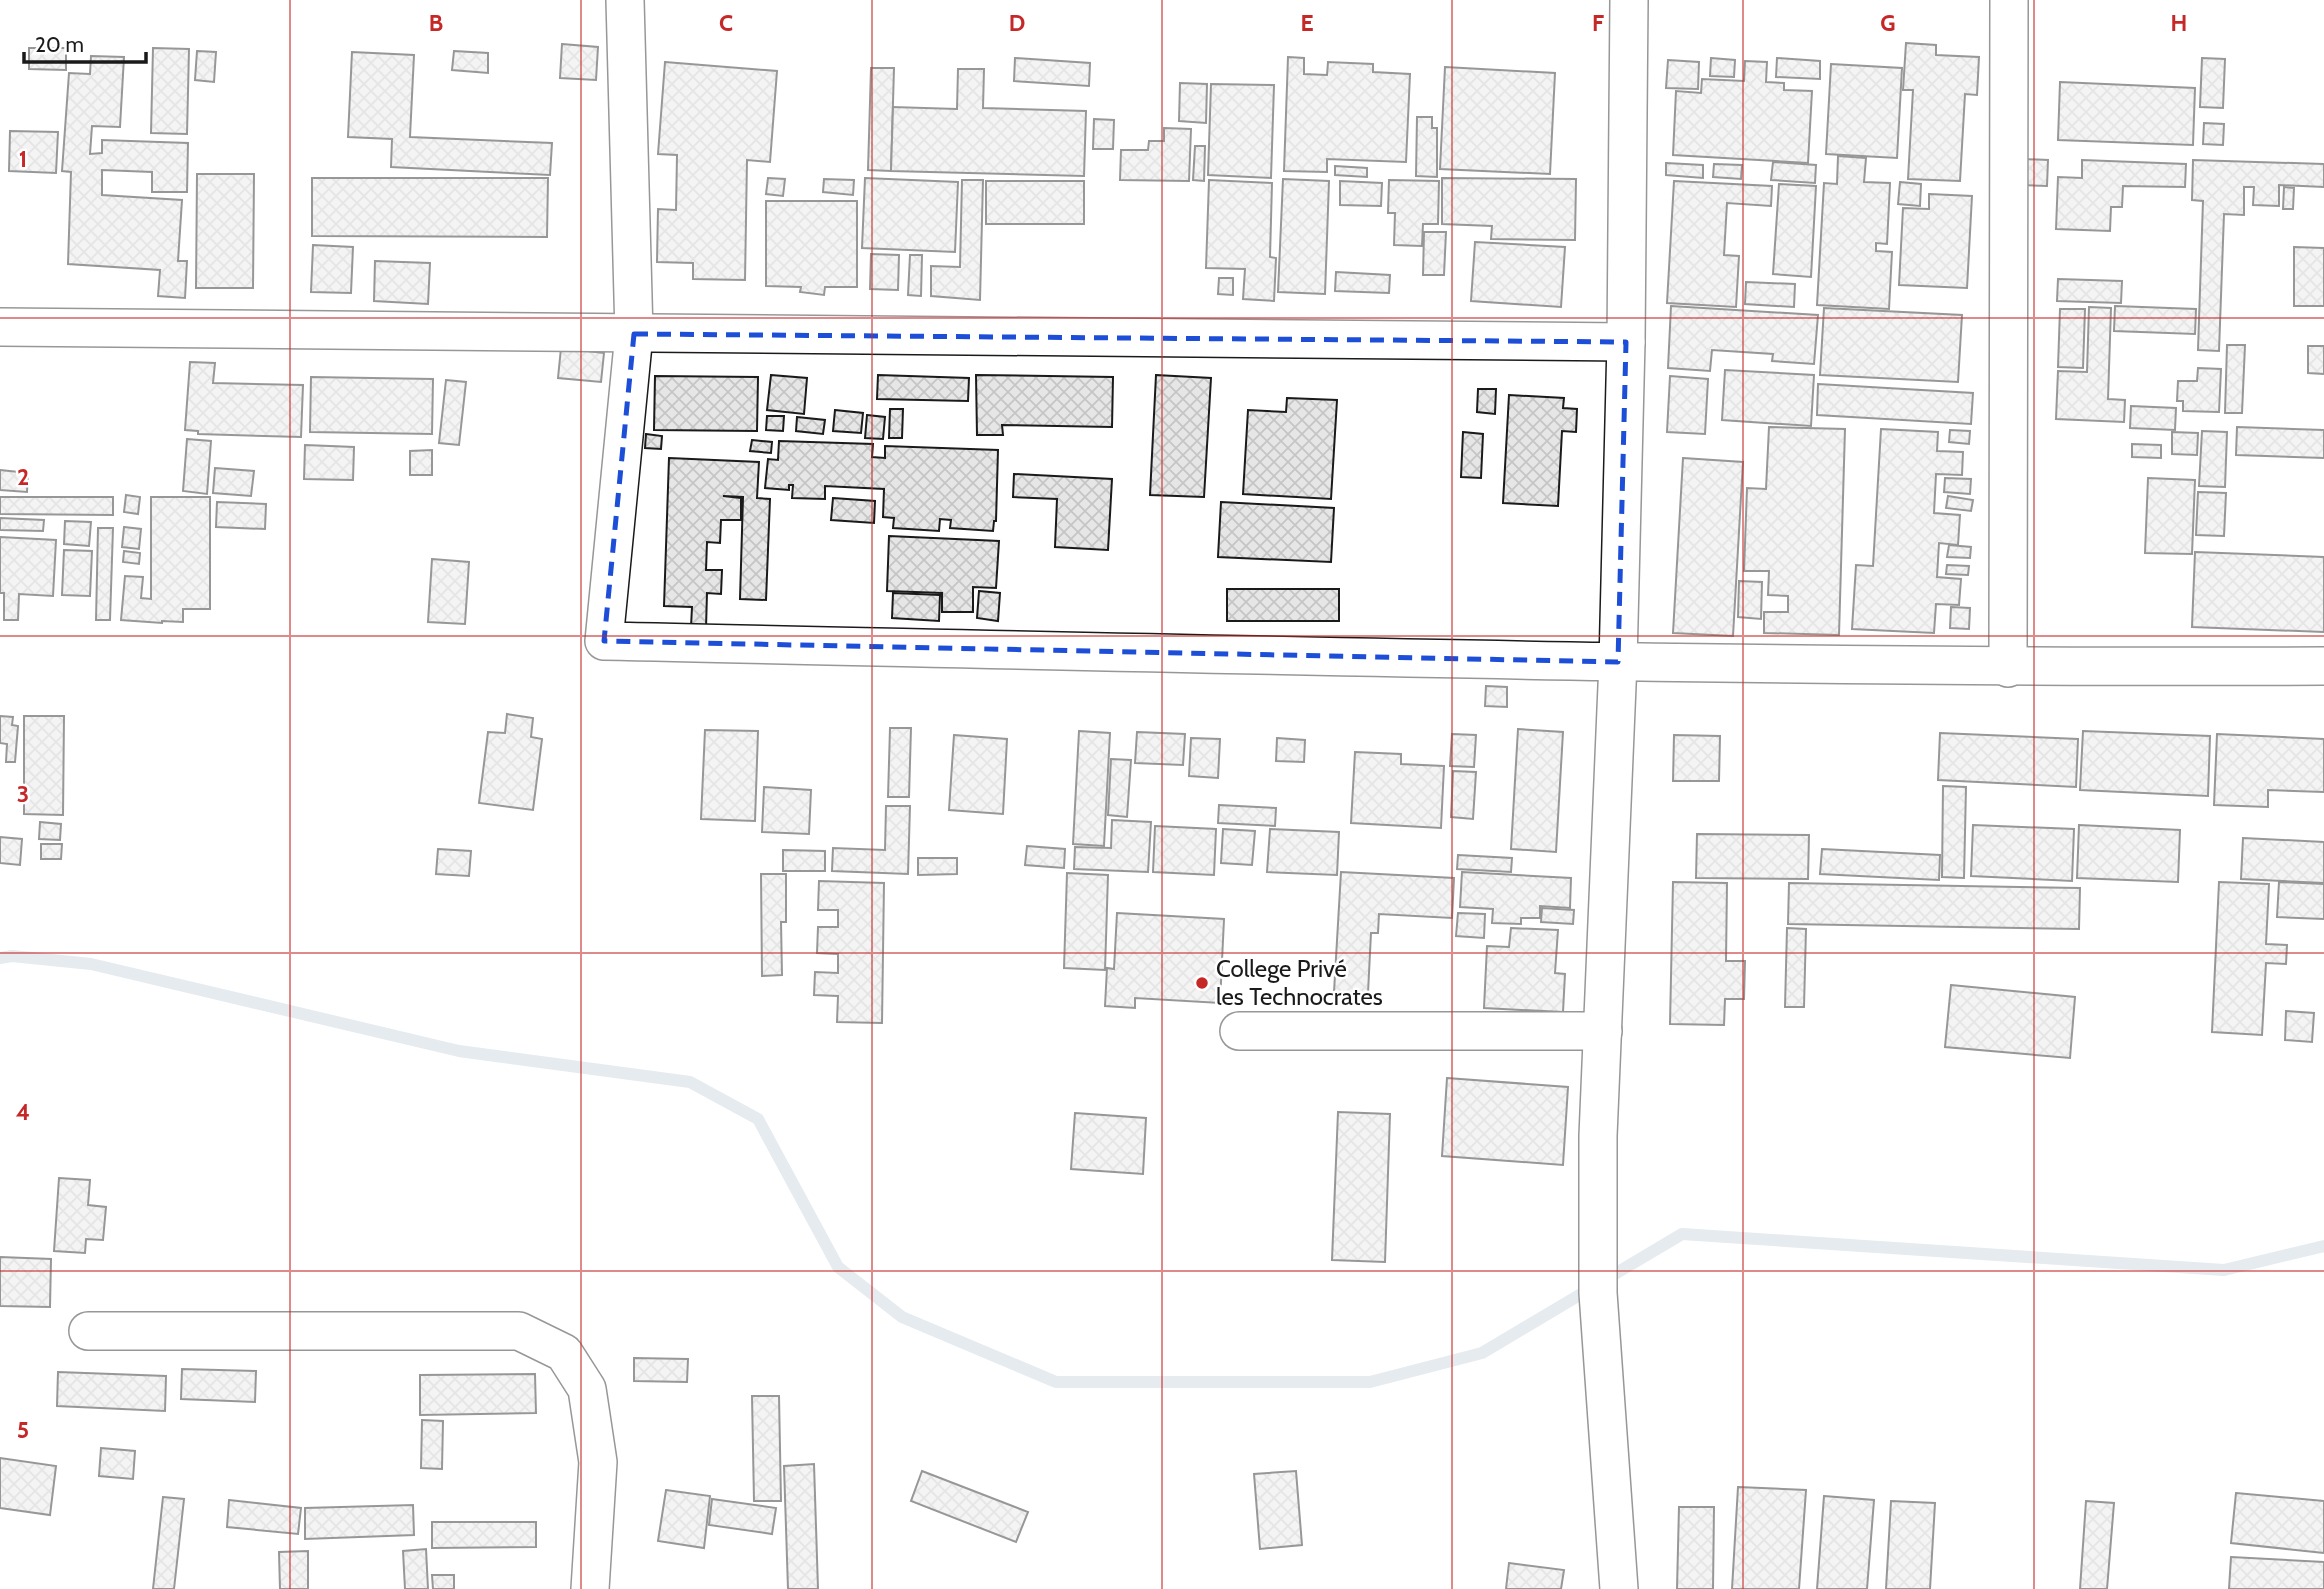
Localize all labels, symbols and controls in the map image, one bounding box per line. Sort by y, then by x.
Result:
text: B [429,9,443,37]
text: C [719,9,733,37]
text: D [1009,9,1025,37]
text: E [1300,9,1314,37]
text: F [1592,9,1604,37]
text: G [1880,9,1896,37]
text: H [2171,9,2187,37]
scale bar [24,21,147,65]
text: 20 m [35,32,84,57]
text: 1 [19,145,27,173]
text: 2 [17,463,29,491]
text: 3 [17,780,29,808]
place label: College Privé les Technocrates [1216,954,1383,1011]
marker: College Privé les Technocrates [1194,975,1210,991]
text: 4 [16,1098,30,1126]
text: 5 [17,1416,29,1444]

